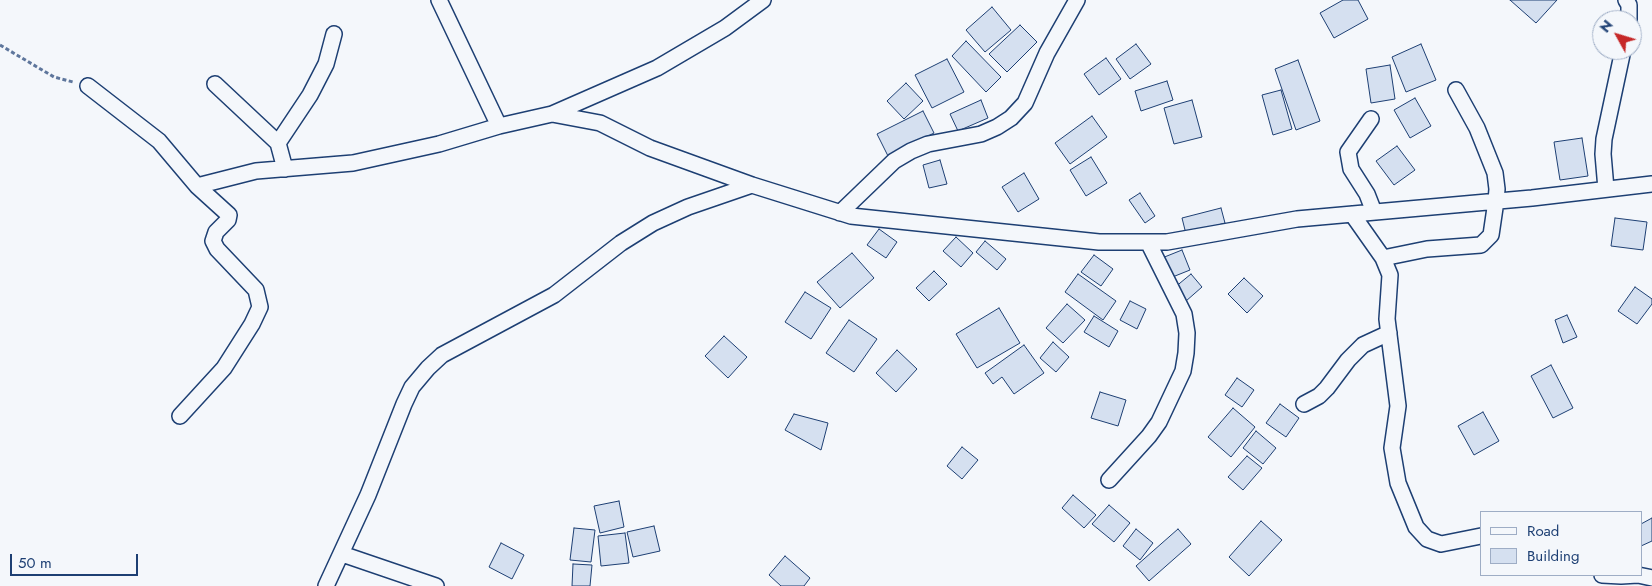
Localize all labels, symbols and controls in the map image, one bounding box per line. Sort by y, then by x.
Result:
north arrow [1592,10,1642,60]
text: N [1595,16,1617,37]
legend [1480,511,1642,576]
text: Road [1527,520,1559,542]
scale bar [12,544,140,576]
text: Building [1527,545,1579,567]
text: 50 m [18,552,52,574]

